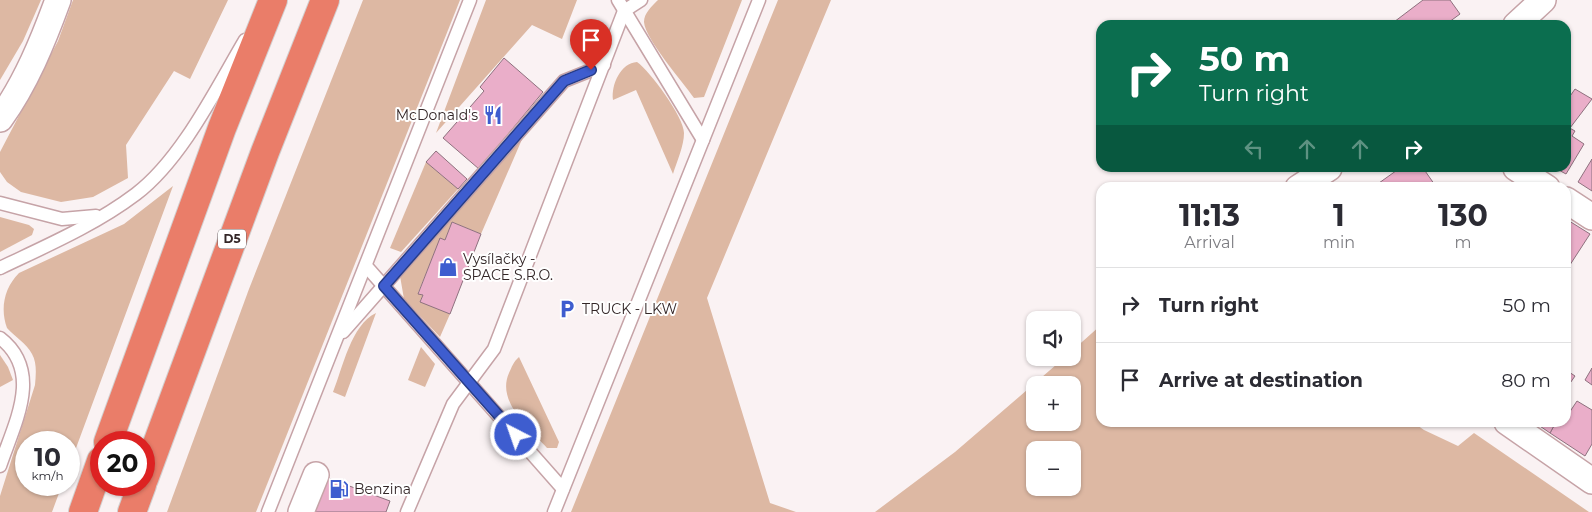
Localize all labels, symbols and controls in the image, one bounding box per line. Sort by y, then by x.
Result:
pin [570,19,612,70]
icon: arrive [577,26,605,54]
text: 50 m [1199,37,1290,80]
icon: right [1116,40,1181,105]
text: Turn right [1199,80,1309,107]
restaurant icon: McDonald's [482,104,504,126]
place label: McDonald's [396,106,478,124]
icon: left [1240,135,1268,163]
icon: ahead [1293,135,1321,163]
icon: ahead [1346,135,1374,163]
icon: right [1399,135,1427,163]
text: 11:13 [1179,197,1240,234]
text: 1 [1333,197,1345,234]
text: 130 [1438,197,1488,234]
road number: D5 [218,230,246,248]
text: Arrival [1184,233,1235,252]
text: min [1323,233,1355,252]
text: m [1455,233,1472,252]
place label: Vysílačky - SPACE S.R.O. [463,250,553,284]
shop icon: Vysílačky - SPACE S.R.O. [437,256,459,278]
icon: right [1116,291,1144,319]
text: Turn right [1159,294,1259,317]
text: 50 m [1503,294,1551,317]
parking icon: TRUCK - LKW [556,298,578,320]
place label: TRUCK - LKW [582,300,677,318]
map controls [1026,311,1081,496]
button: sound [1026,311,1081,366]
icon: arrive [1116,366,1144,394]
text: Arrive at destination [1159,369,1363,392]
text: 80 m [1501,369,1551,392]
button: + [1026,376,1081,431]
position arrow [489,408,541,460]
speed limit sign: 20 [90,431,155,496]
button: − [1026,441,1081,496]
text: 10 [34,442,61,472]
text: km/h [31,468,64,483]
fuel station icon: Benzina [328,478,350,500]
place label: Benzina [354,480,411,498]

